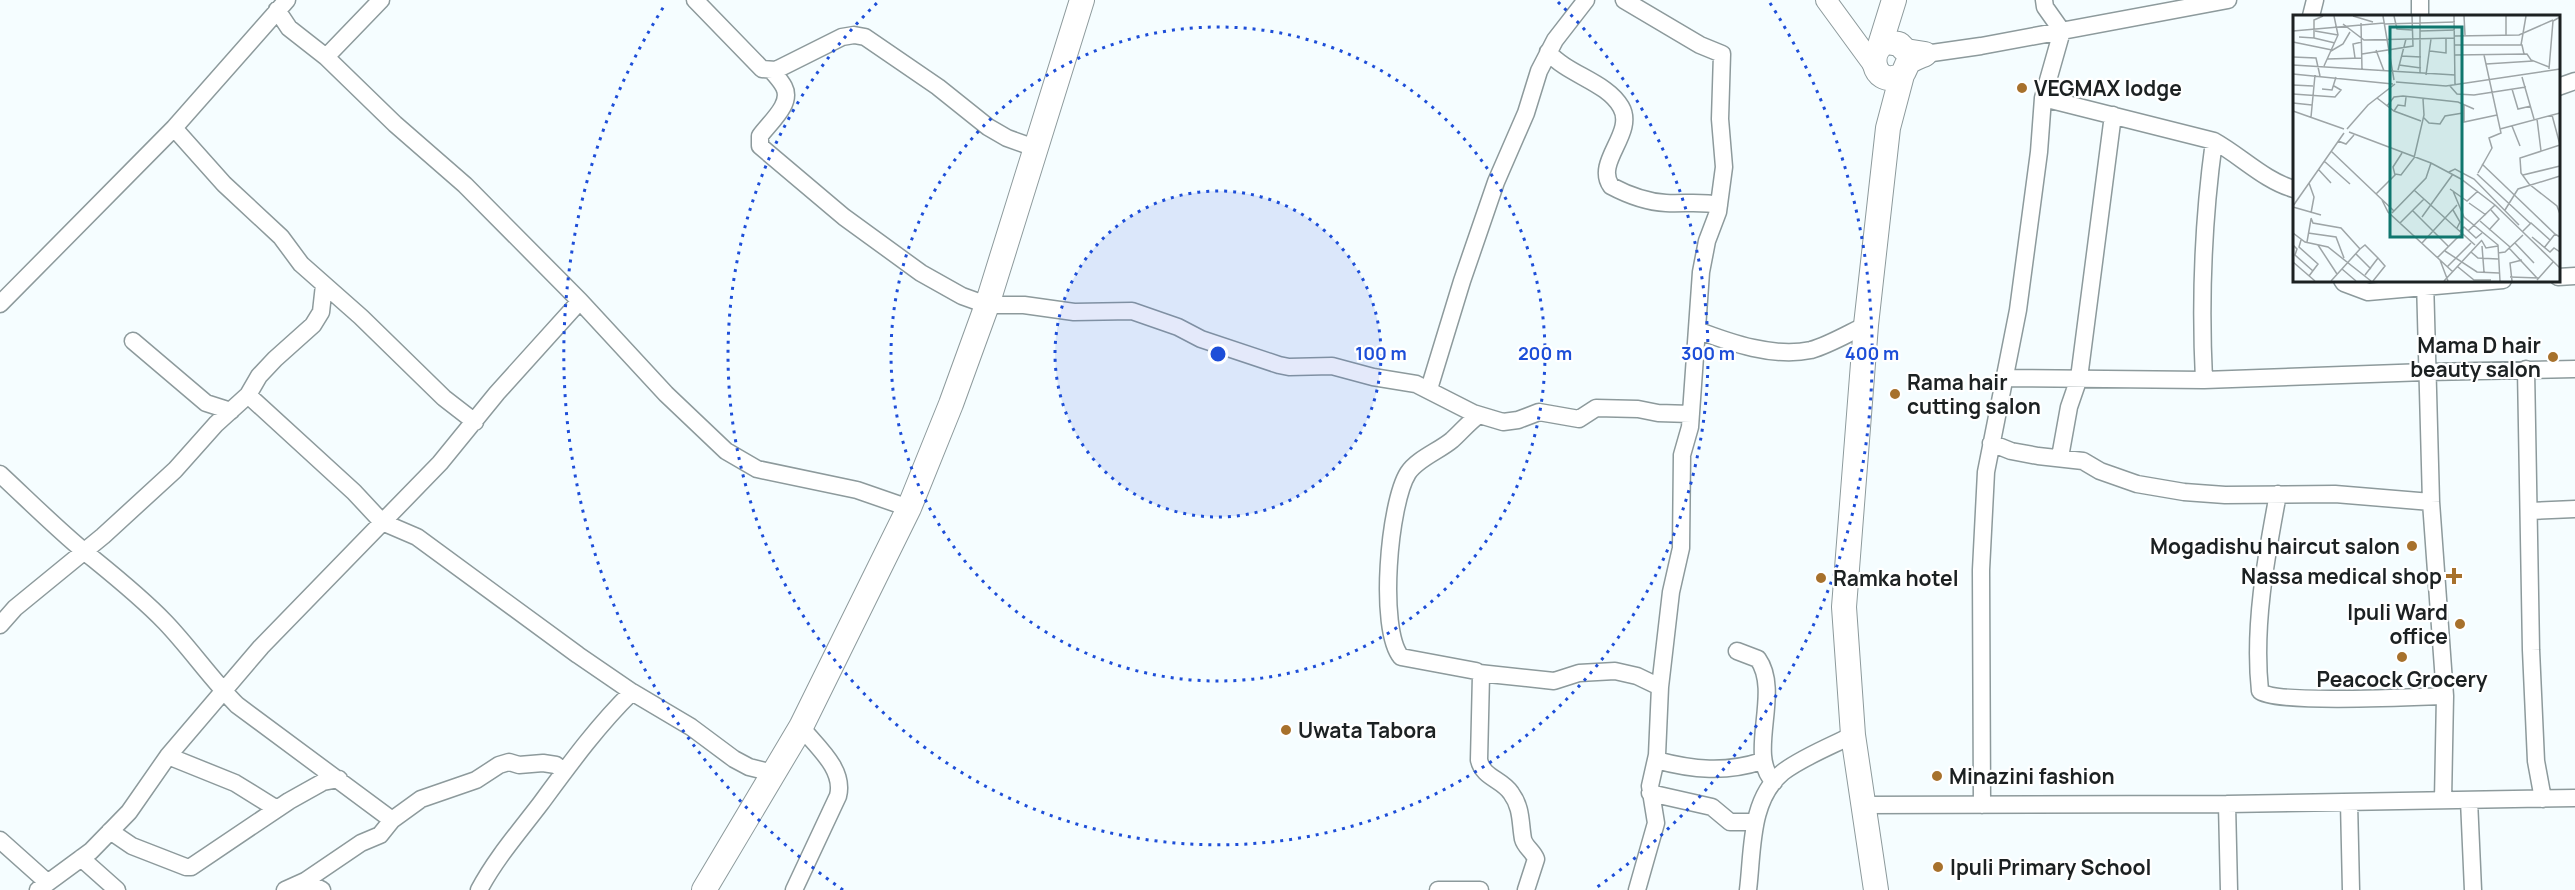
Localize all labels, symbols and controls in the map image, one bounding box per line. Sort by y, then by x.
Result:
inset map [2293,15,2560,282]
place label: VEGMAX lodge [2034,74,2182,102]
marker: VEGMAX lodge [2015,81,2029,95]
place label: Mama D hair beauty salon [2410,331,2541,383]
text: 100 m [1355,341,1407,365]
text: 200 m [1518,341,1572,365]
text: 300 m [1681,341,1735,365]
text: 400 m [1845,341,1899,365]
centre of rings [1208,344,1228,364]
marker: Mama D hair beauty salon [2546,350,2560,364]
place label: Rama hair cutting salon [1907,368,2041,420]
marker: Rama hair cutting salon [1888,387,1902,401]
place label: Mogadishu haircut salon [2150,532,2400,560]
marker: Mogadishu haircut salon [2405,539,2419,553]
place label: Nassa medical shop [2241,562,2442,590]
place label: Ramka hotel [1833,564,1959,592]
marker: Nassa medical shop [2447,569,2461,583]
marker: Ramka hotel [1814,571,1828,585]
place label: Ipuli Ward office [2347,598,2448,650]
marker: Ipuli Ward office [2453,617,2467,631]
marker: Peacock Grocery [2395,650,2409,664]
place label: Peacock Grocery [2317,665,2488,693]
place label: Uwata Tabora [1298,716,1436,744]
marker: Uwata Tabora [1279,723,1293,737]
place label: Minazini fashion [1949,762,2115,790]
marker: Minazini fashion [1930,769,1944,783]
place label: Ipuli Primary School [1950,853,2151,881]
marker: Ipuli Primary School [1931,860,1945,874]

